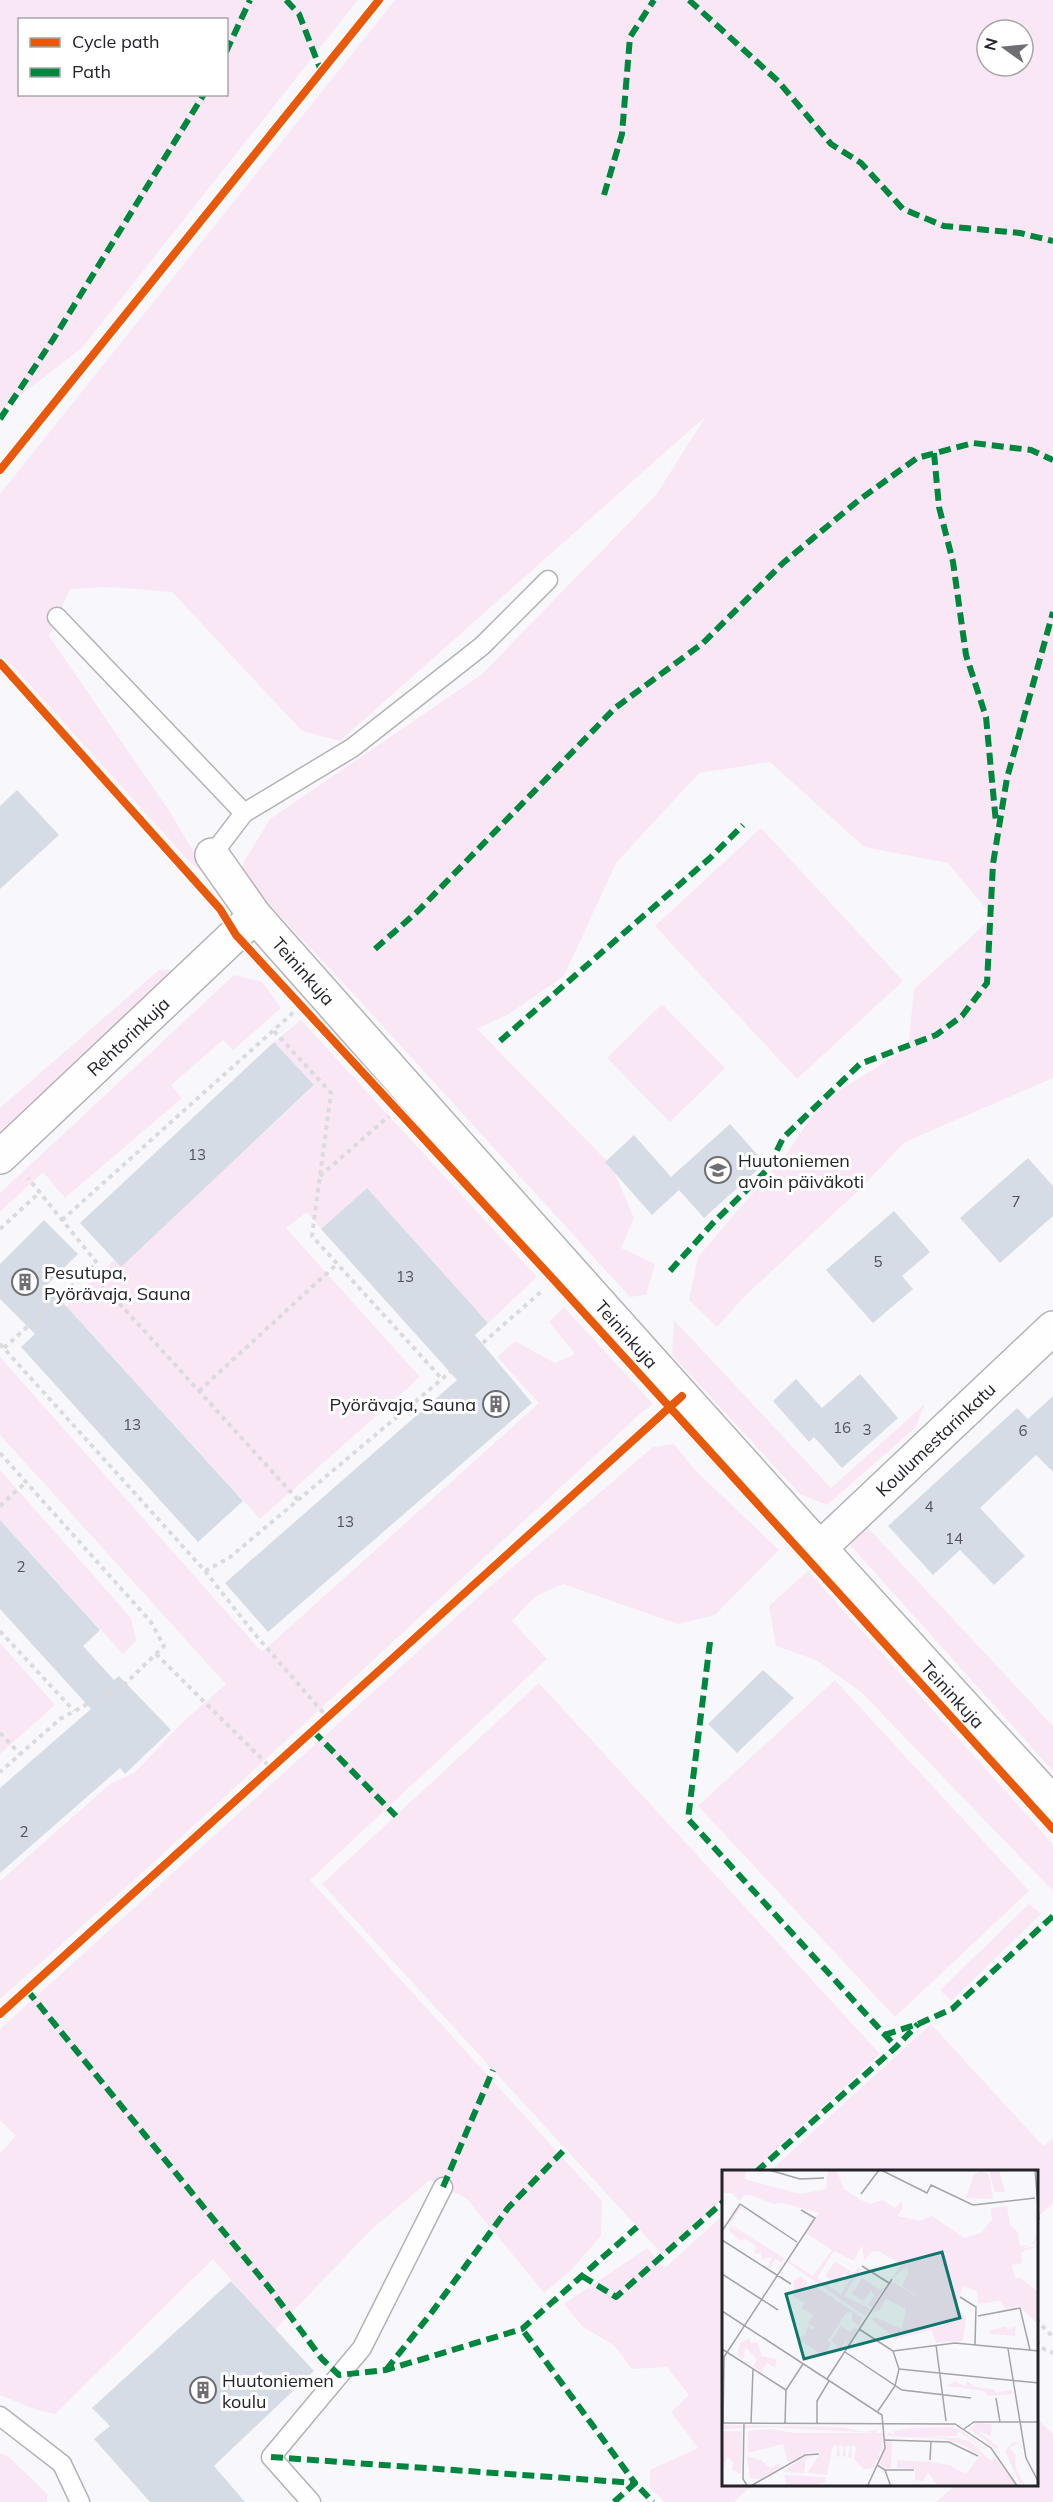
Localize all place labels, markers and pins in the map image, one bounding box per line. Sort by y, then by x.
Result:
place label: Huutoniemen avoin päiväkoti [738,1149,864,1193]
school or university icon: Huutoniemen avoin päiväkoti [703,1155,733,1185]
place label: Pesutupa, Pyörävaja, Sauna [44,1261,191,1305]
building icon: Pesutupa, Pyörävaja, Sauna [10,1267,40,1297]
building icon: Pyörävaja, Sauna [481,1389,511,1419]
place label: Pyörävaja, Sauna [329,1393,476,1416]
place label: Huutoniemen koulu [222,2369,334,2413]
building icon: Huutoniemen koulu [188,2375,218,2405]

